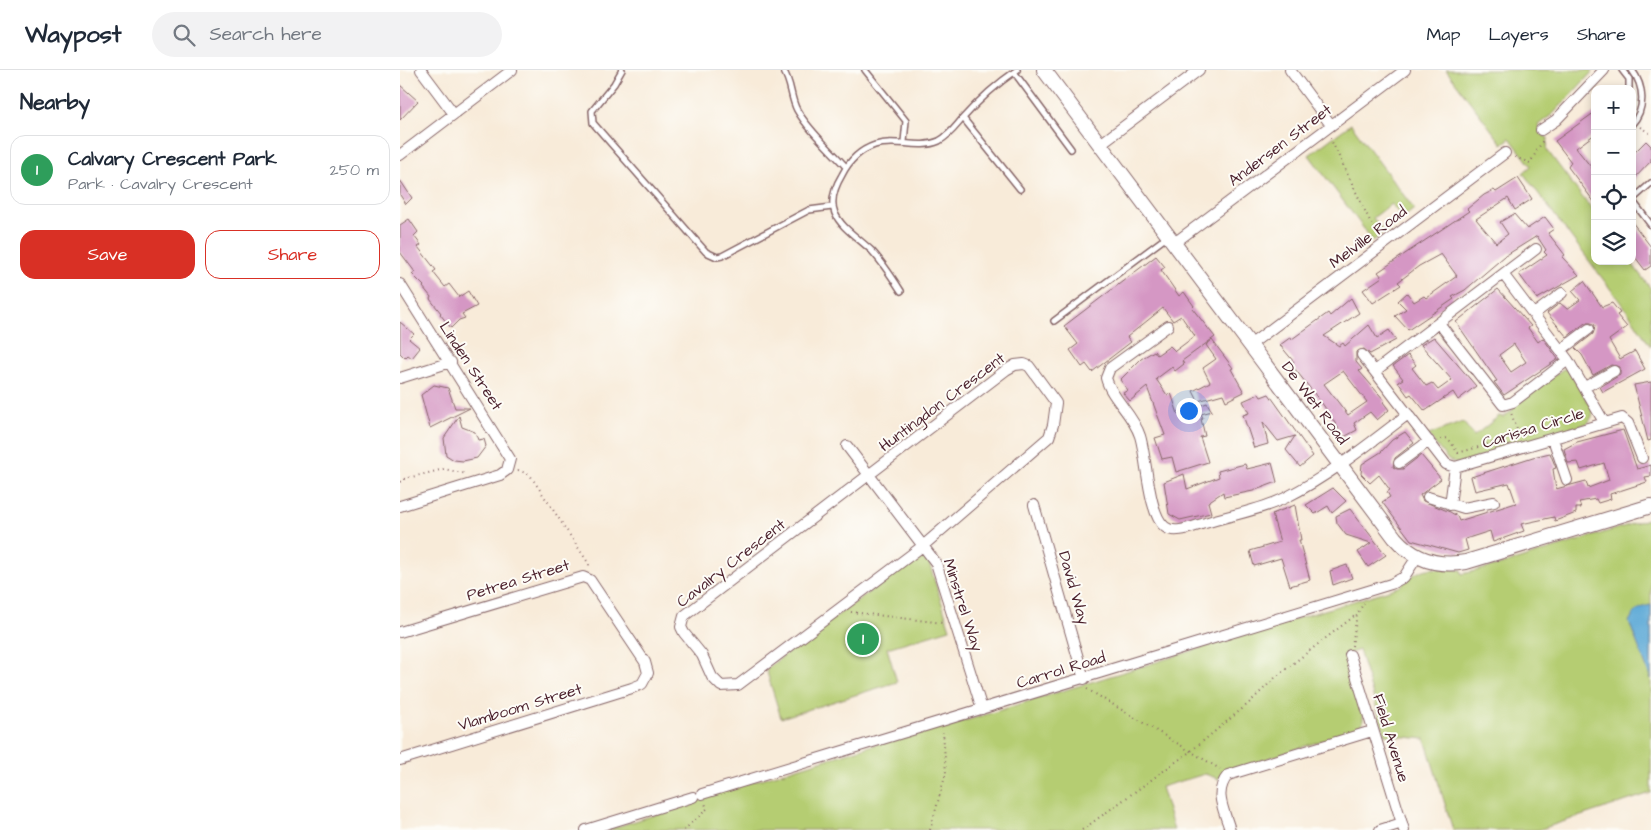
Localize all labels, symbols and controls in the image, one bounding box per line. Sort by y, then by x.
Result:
search box [152,12,502,57]
text: Waypost [25,18,122,52]
icon: search [170,21,198,49]
text: Search here [210,21,322,48]
text: Map [1426,22,1460,47]
text: Layers [1488,22,1549,47]
text: Share [1577,22,1626,47]
map controls [1591,85,1636,265]
button: + [1591,85,1636,130]
text: Nearby [20,88,90,117]
street label: Andersen Street [1224,98,1337,191]
button: − [1591,130,1636,175]
text: Calvary Crescent Park [68,146,277,173]
text: 1 [36,159,38,181]
text: 250 m [330,159,379,181]
text: Park · Cavalry Crescent [68,173,253,195]
button: locate [1591,175,1636,220]
street label: Melville Road [1325,201,1411,273]
button: layers [1591,220,1636,265]
button: Save [20,230,195,279]
button: Share [205,230,380,279]
street label: Linden Street [434,317,508,415]
street label: Huntingdon Crescent [874,347,1011,458]
street label: De Wet Road [1276,357,1354,449]
your location [1176,398,1202,424]
street label: Carissa Circle [1479,402,1587,454]
street label: Cavalry Crescent [672,513,791,613]
street label: David Way [1052,549,1095,628]
street label: Petrea Street [464,554,573,606]
street label: Minstrel Way [937,556,988,655]
pin: 1 [847,620,879,658]
street label: Carrol Road [1014,646,1108,694]
street label: Vlamboom Street [455,678,585,736]
street label: Field Avenue [1367,691,1415,785]

